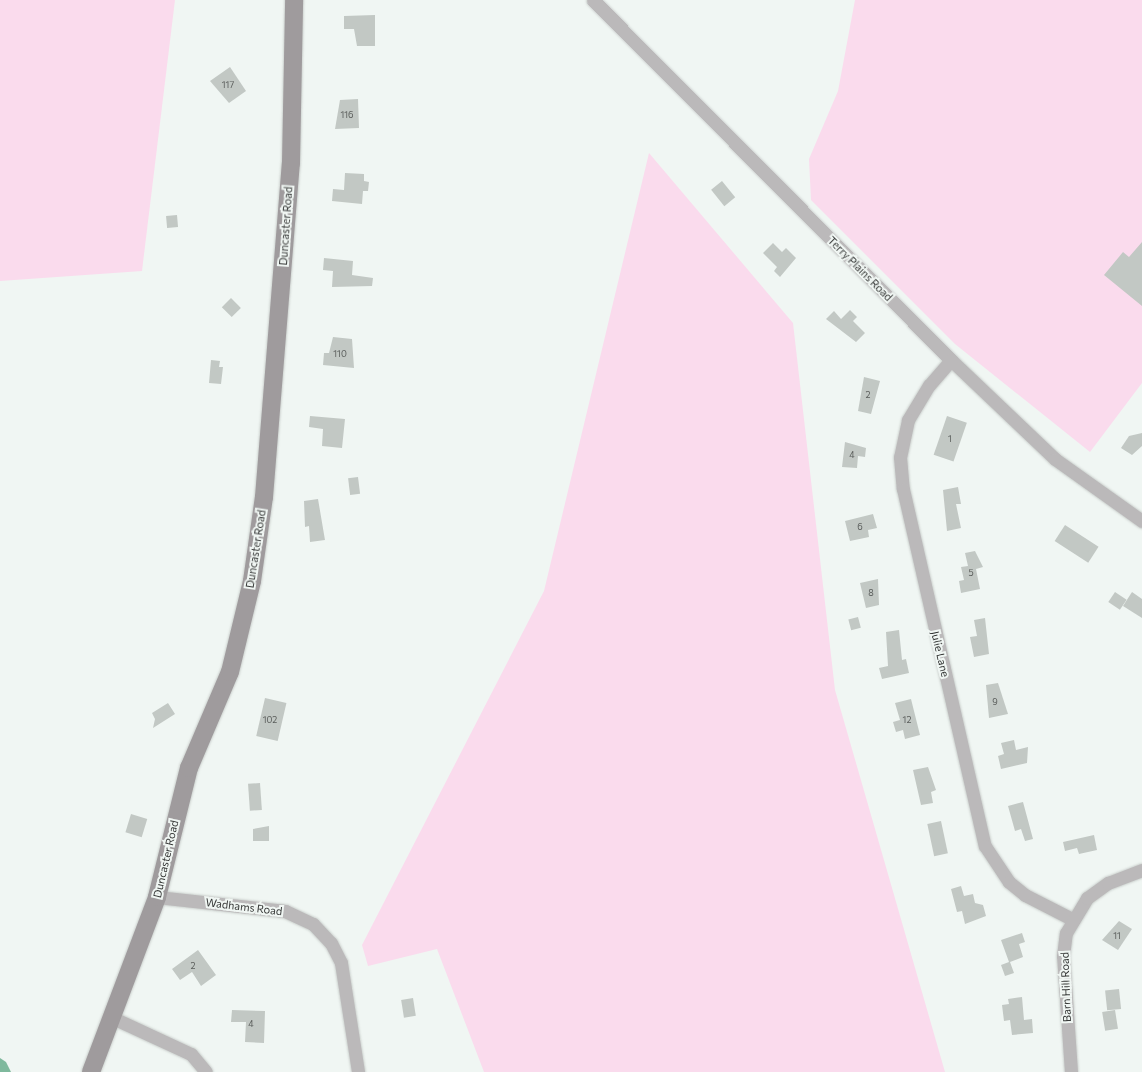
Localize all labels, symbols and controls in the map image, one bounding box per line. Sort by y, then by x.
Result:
house number: 117 [222,80,234,90]
house number: 116 [340,110,354,120]
street label: Duncaster Road [277,186,295,266]
street label: Terry Plains Road [825,234,895,304]
house number: 110 [333,349,347,359]
house number: 2 [866,390,870,400]
house number: 1 [948,434,952,444]
house number: 4 [849,450,855,460]
street label: Duncaster Road [243,509,269,589]
house number: 6 [857,522,863,532]
house number: 5 [968,568,974,578]
house number: 8 [868,588,874,598]
street label: Julie Lane [928,630,952,678]
house number: 9 [992,697,998,707]
house number: 102 [263,715,277,725]
house number: 12 [903,715,911,725]
street label: Duncaster Road [151,819,181,899]
street label: Wadhams Road [205,896,283,918]
house number: 11 [1113,931,1121,941]
street label: Barn Hill Road [1058,952,1074,1022]
house number: 2 [191,961,195,971]
house number: 4 [248,1019,254,1029]

